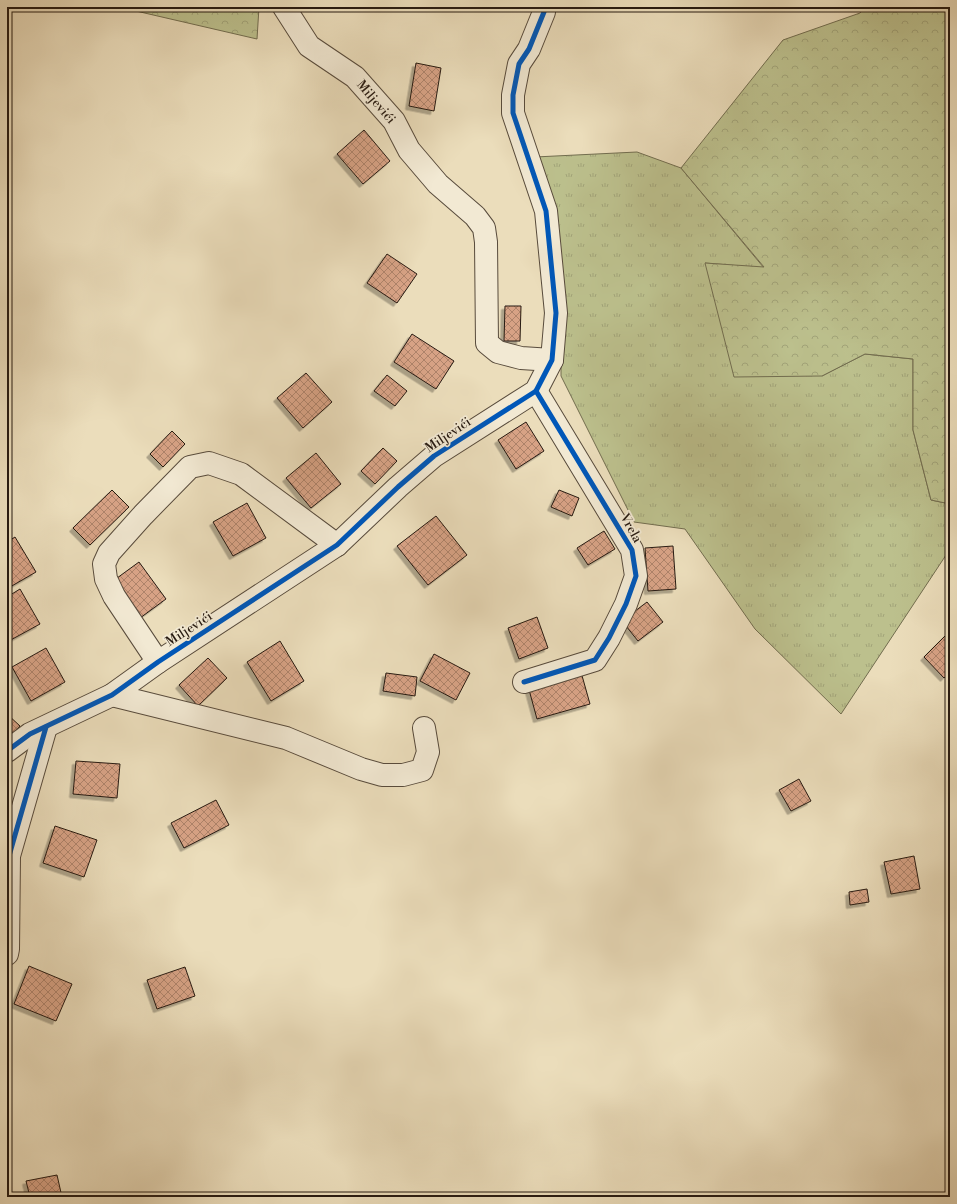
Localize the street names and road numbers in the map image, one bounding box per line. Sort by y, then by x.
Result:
street label: Miljevići [353,77,399,127]
street label: Miljevići [422,414,474,456]
street label: Vrela [616,510,646,546]
street label: Miljevići [163,608,215,650]

